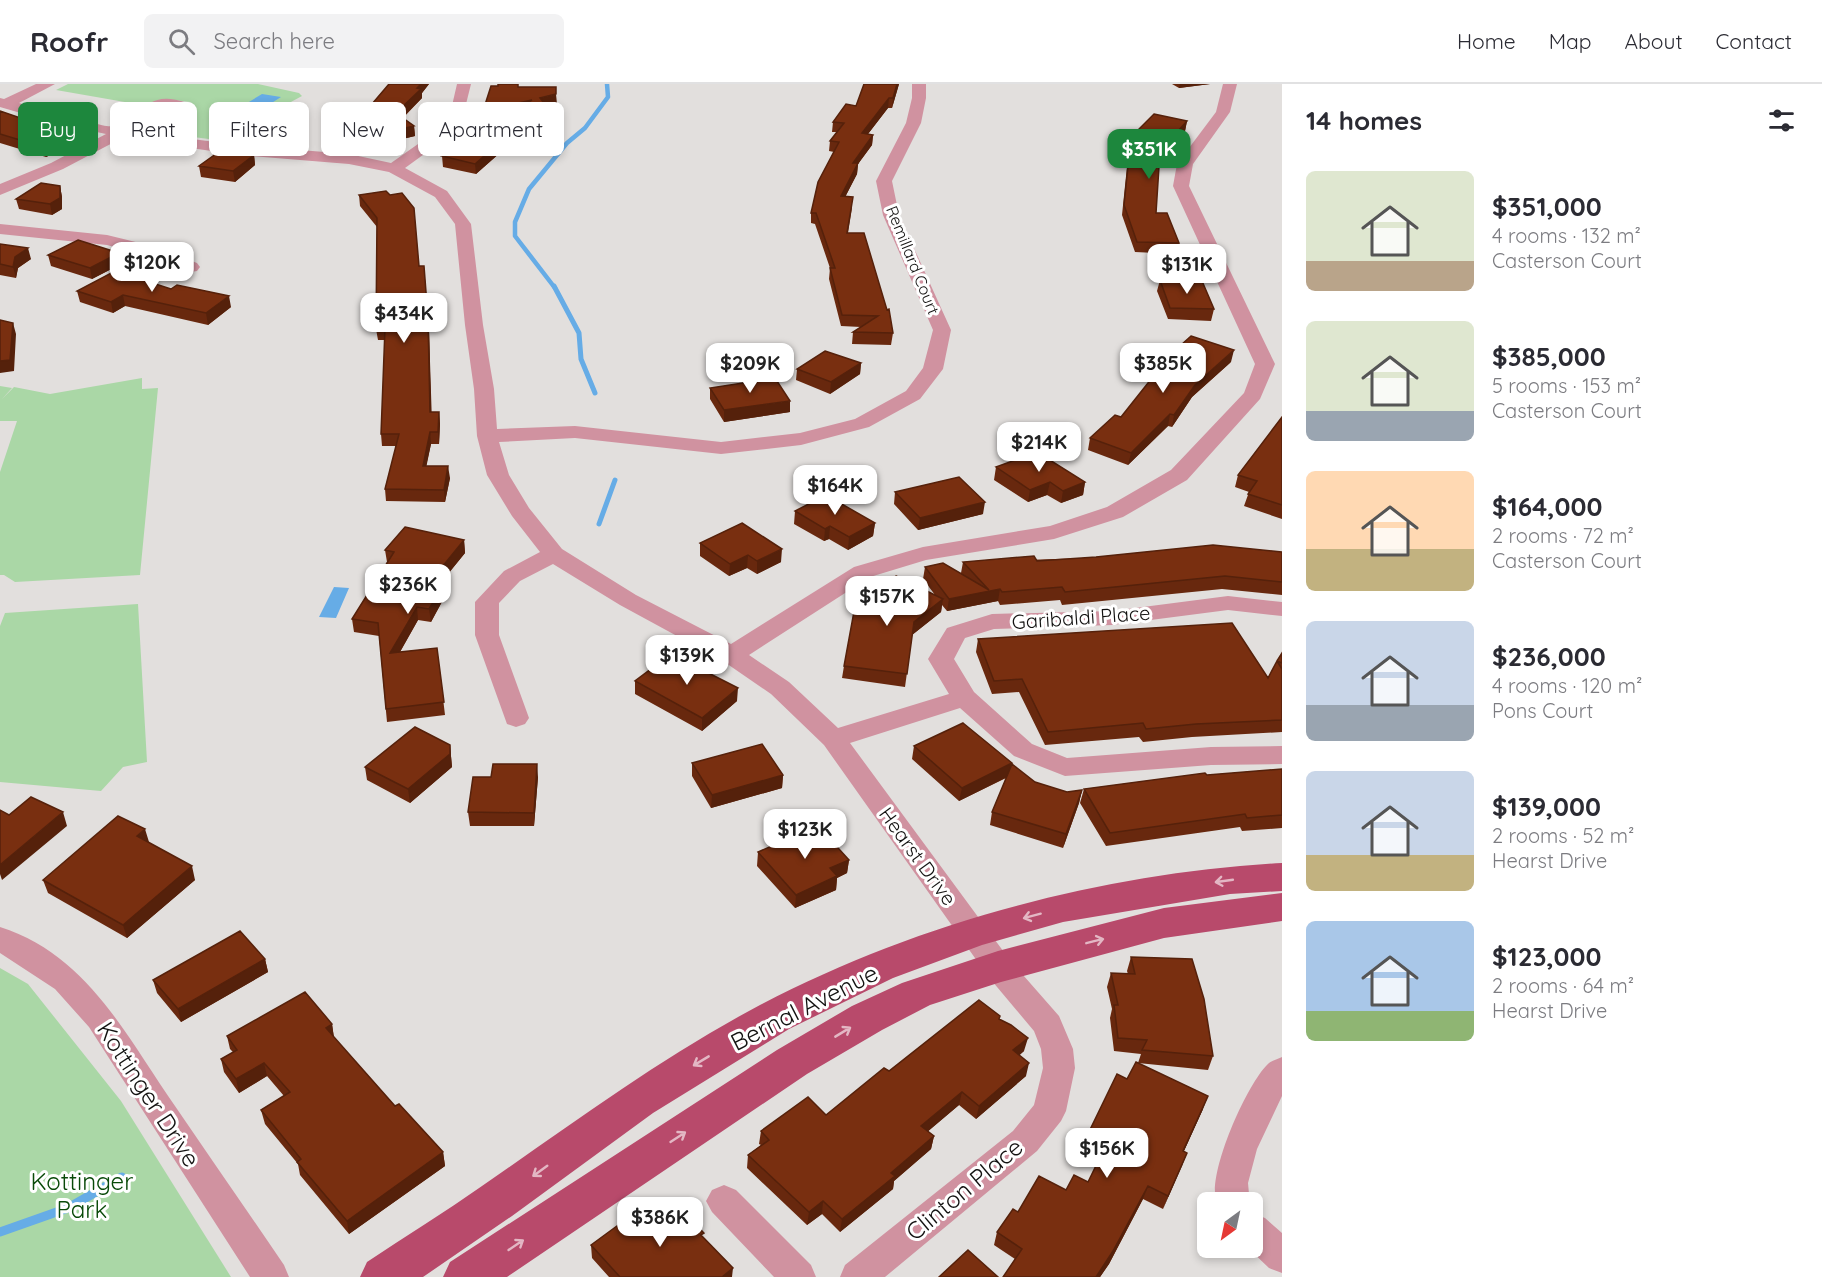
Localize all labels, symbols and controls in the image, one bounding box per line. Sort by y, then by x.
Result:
search box [144,14,564,68]
text: Roofr [30,24,108,59]
icon: search [165,25,198,58]
text: Search here [213,27,335,55]
text: Home [1457,28,1516,54]
text: Map [1549,28,1592,54]
text: About [1625,28,1683,54]
text: Contact [1716,28,1792,54]
chip: Buy [18,102,98,156]
chip: Rent [110,102,197,156]
chip: Filters [209,102,309,156]
chip: New [321,102,406,156]
chip: Apartment [418,102,564,156]
text: 14 homes [1306,104,1422,137]
icon: filters [1765,104,1798,137]
pin: $351K [1107,129,1191,180]
text: $351K [1121,136,1177,161]
text: $351,000 [1492,190,1602,223]
icon: home [1354,195,1426,267]
street label: Remillard Court [882,203,944,317]
text: 4 rooms · 132 m² [1492,223,1641,248]
pin: $120K [110,242,194,293]
pin: $131K [1145,244,1229,295]
text: Casterson Court [1492,248,1642,273]
text: $120K [124,249,180,274]
text: $131K [1161,251,1213,276]
pin: $434K [362,293,446,344]
text: $434K [374,300,434,325]
text: $385,000 [1492,340,1606,373]
pin: $209K [708,343,792,394]
pin: $385K [1121,343,1205,394]
icon: home [1354,345,1426,417]
text: $209K [720,350,780,375]
text: $385K [1134,350,1192,375]
text: 5 rooms · 153 m² [1492,373,1641,398]
text: Casterson Court [1492,398,1642,423]
pin: $214K [997,422,1081,473]
text: $214K [1011,429,1067,454]
pin: $164K [793,465,877,516]
text: $164K [807,472,863,497]
text: $164,000 [1492,490,1602,523]
icon: home [1354,495,1426,567]
text: 2 rooms · 72 m² [1492,523,1634,548]
text: Casterson Court [1492,548,1642,573]
pin: $236K [366,564,450,615]
text: $236K [379,571,437,596]
pin: $157K [845,576,929,627]
text: $157K [859,583,915,608]
street label: Garibaldi Place [1011,600,1151,634]
pin: $139K [645,635,729,686]
text: $236,000 [1492,640,1606,673]
text: $139K [660,642,714,667]
icon: home [1354,645,1426,717]
text: 4 rooms · 120 m² [1492,673,1642,698]
text: Pons Court [1492,698,1593,723]
text: $139,000 [1492,790,1601,823]
icon: home [1354,795,1426,867]
street label: Hearst Drive [874,802,962,910]
pin: $123K [763,809,847,860]
text: $123K [778,816,832,841]
text: 2 rooms · 52 m² [1492,823,1634,848]
text: Hearst Drive [1492,848,1607,873]
one-way arrow [1214,876,1234,887]
one-way arrow [1023,911,1042,923]
one-way arrow [1085,935,1104,947]
text: $123,000 [1492,940,1601,973]
icon: home [1354,945,1426,1017]
street label: Bernal Avenue [725,957,883,1057]
text: 2 rooms · 64 m² [1492,973,1634,998]
text: Hearst Drive [1492,998,1607,1023]
street label: Kottinger Drive [91,1016,207,1172]
one-way arrow [833,1026,851,1037]
one-way arrow [693,1056,710,1068]
pin: $156K [1065,1128,1149,1179]
one-way arrow [669,1130,686,1142]
street label: Clinton Place [899,1131,1029,1247]
text: $156K [1079,1135,1135,1160]
one-way arrow [532,1164,548,1177]
park label: Kottinger Park [31,1166,133,1224]
north arrow [1197,1192,1263,1258]
map controls [1197,1192,1263,1258]
pin: $386K [618,1197,702,1248]
text: $386K [631,1204,689,1229]
one-way arrow [507,1238,524,1251]

